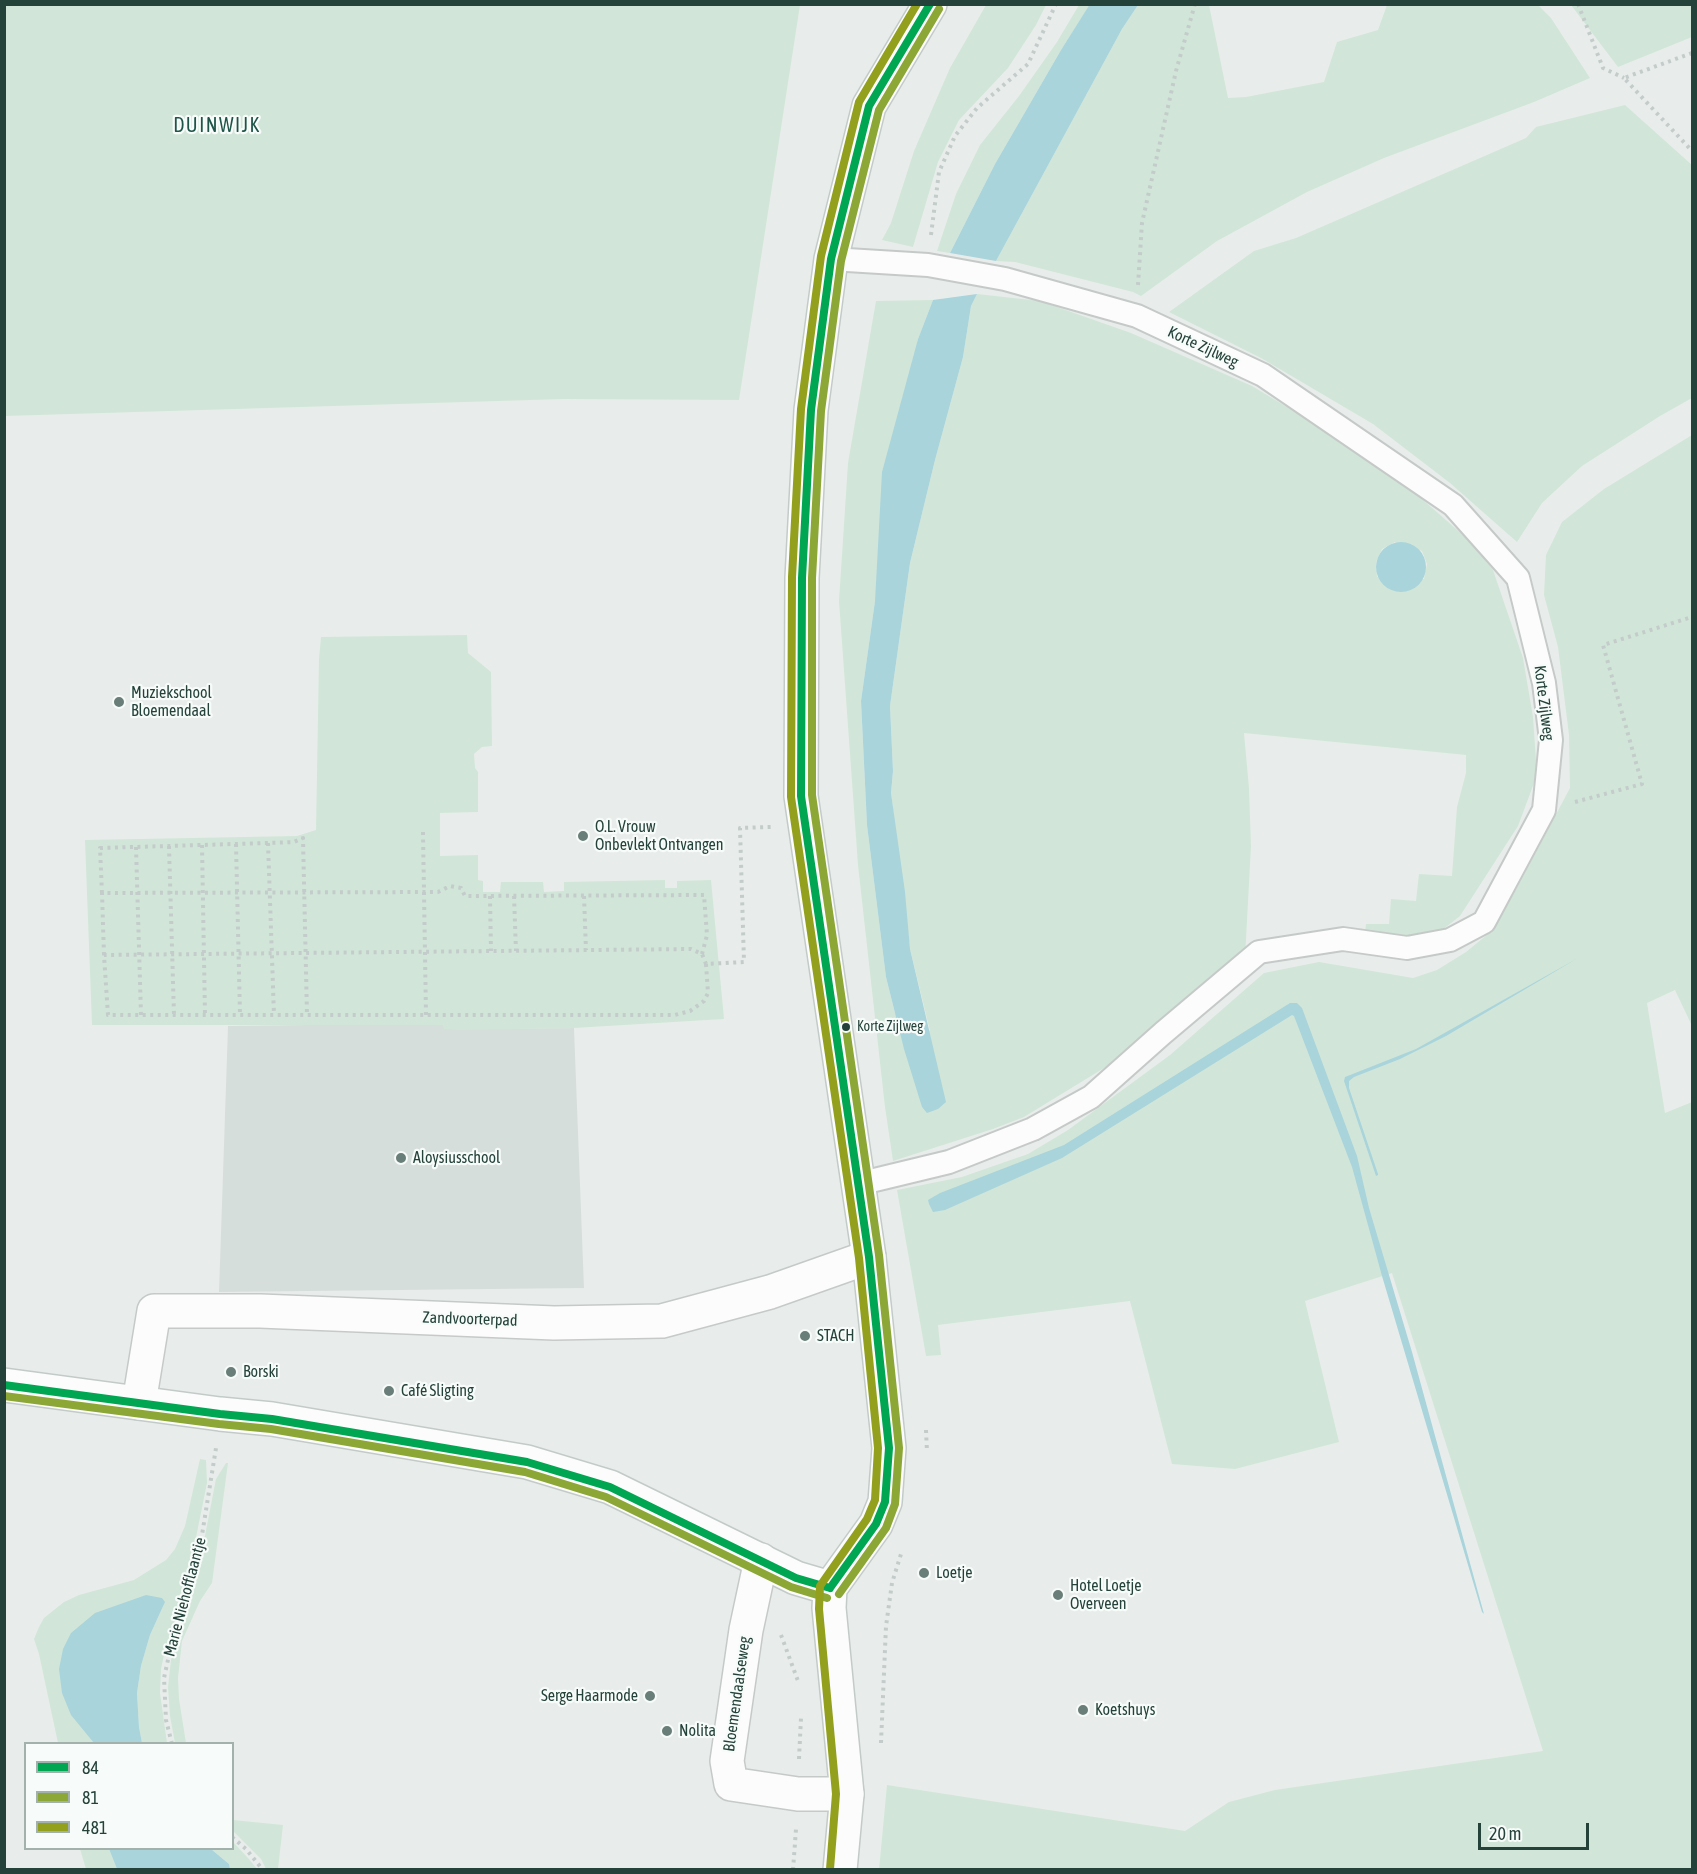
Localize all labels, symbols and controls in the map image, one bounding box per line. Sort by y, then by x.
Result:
district label: DUINWIJK [173,114,261,138]
street label: Korte Zijlweg [1165,322,1241,372]
street label: Korte Zijlweg [1530,664,1558,742]
place label: Muziekschool Bloemendaal [131,683,212,721]
marker: Muziekschool Bloemendaal [112,695,126,709]
place label: O.L. Vrouw Onbevlekt Ontvangen [595,817,723,855]
marker: O.L. Vrouw Onbevlekt Ontvangen [576,829,590,843]
place label: Korte Zijlweg [857,1019,923,1035]
marker: Korte Zijlweg [840,1021,852,1033]
place label: Aloysiusschool [413,1148,500,1168]
marker: Aloysiusschool [394,1151,408,1165]
street label: Zandvoorterpad [422,1308,518,1330]
place label: STACH [817,1326,854,1346]
marker: STACH [798,1329,812,1343]
place label: Borski [243,1362,279,1382]
marker: Borski [224,1365,238,1379]
place label: Café Sligting [401,1381,474,1401]
marker: Café Sligting [382,1384,396,1398]
street label: Marie Niehofflaantje [160,1535,210,1659]
place label: Loetje [936,1563,973,1583]
marker: Loetje [917,1566,931,1580]
place label: Hotel Loetje Overveen [1070,1576,1141,1614]
marker: Hotel Loetje Overveen [1051,1588,1065,1602]
street label: Bloemendaalseweg [719,1635,755,1753]
place label: Serge Haarmode [541,1686,638,1706]
marker: Serge Haarmode [643,1689,657,1703]
place label: Koetshuys [1095,1700,1155,1720]
marker: Koetshuys [1076,1703,1090,1717]
place label: Nolita [679,1721,716,1741]
marker: Nolita [660,1724,674,1738]
legend [24,1742,234,1850]
text: 84 [82,1757,99,1778]
text: 81 [82,1787,99,1808]
scale bar [1481,1811,1592,1849]
text: 481 [82,1817,107,1838]
text: 20 m [1489,1823,1521,1844]

